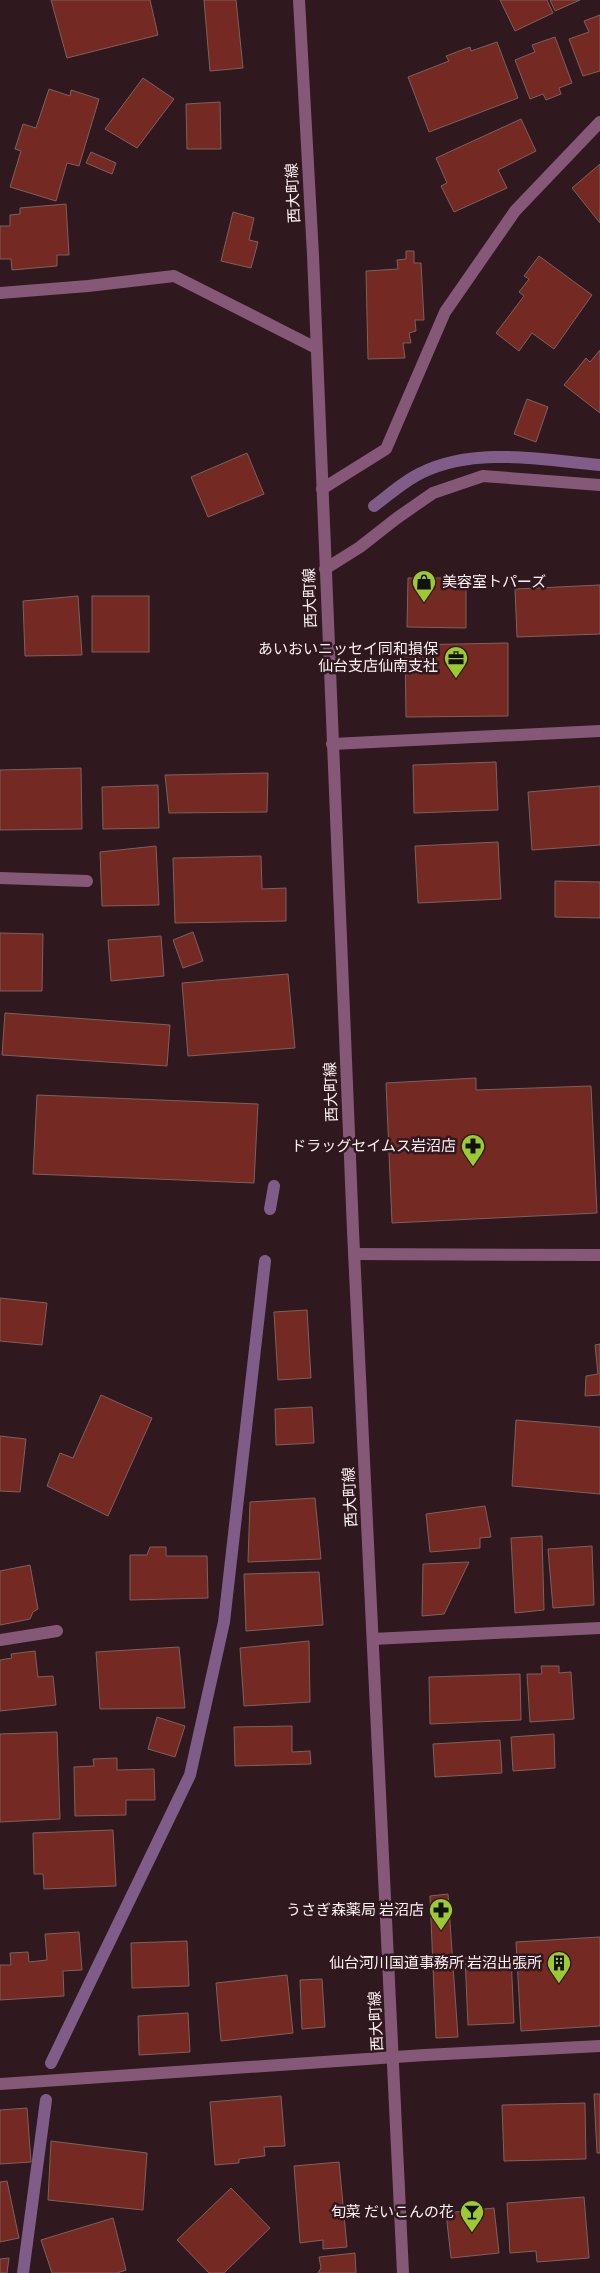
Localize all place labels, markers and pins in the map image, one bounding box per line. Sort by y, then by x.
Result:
shop icon: 美容室トパーズ [411,569,437,603]
place label: 美容室トパーズ [442,572,546,590]
place label: あいおいニッセイ同和損保 仙台支店仙南支社 [258,639,438,674]
office icon: あいおいニッセイ同和損保 仙台支店仙南支社 [443,645,469,679]
pharmacy icon: ドラッグセイムス岩沼店 [460,1133,486,1167]
place label: ドラッグセイムス岩沼店 [291,1136,456,1154]
pharmacy icon: うさぎ森薬局 岩沼店 [428,1897,454,1931]
place label: うさぎ森薬局 岩沼店 [286,1900,424,1918]
building icon: 仙台河川国道事務所 岩沼出張所 [546,1950,572,1984]
place label: 仙台河川国道事務所 岩沼出張所 [329,1953,542,1971]
bar icon: 旬菜 だいこんの花 [459,2199,485,2233]
place label: 旬菜 だいこんの花 [331,2202,454,2220]

